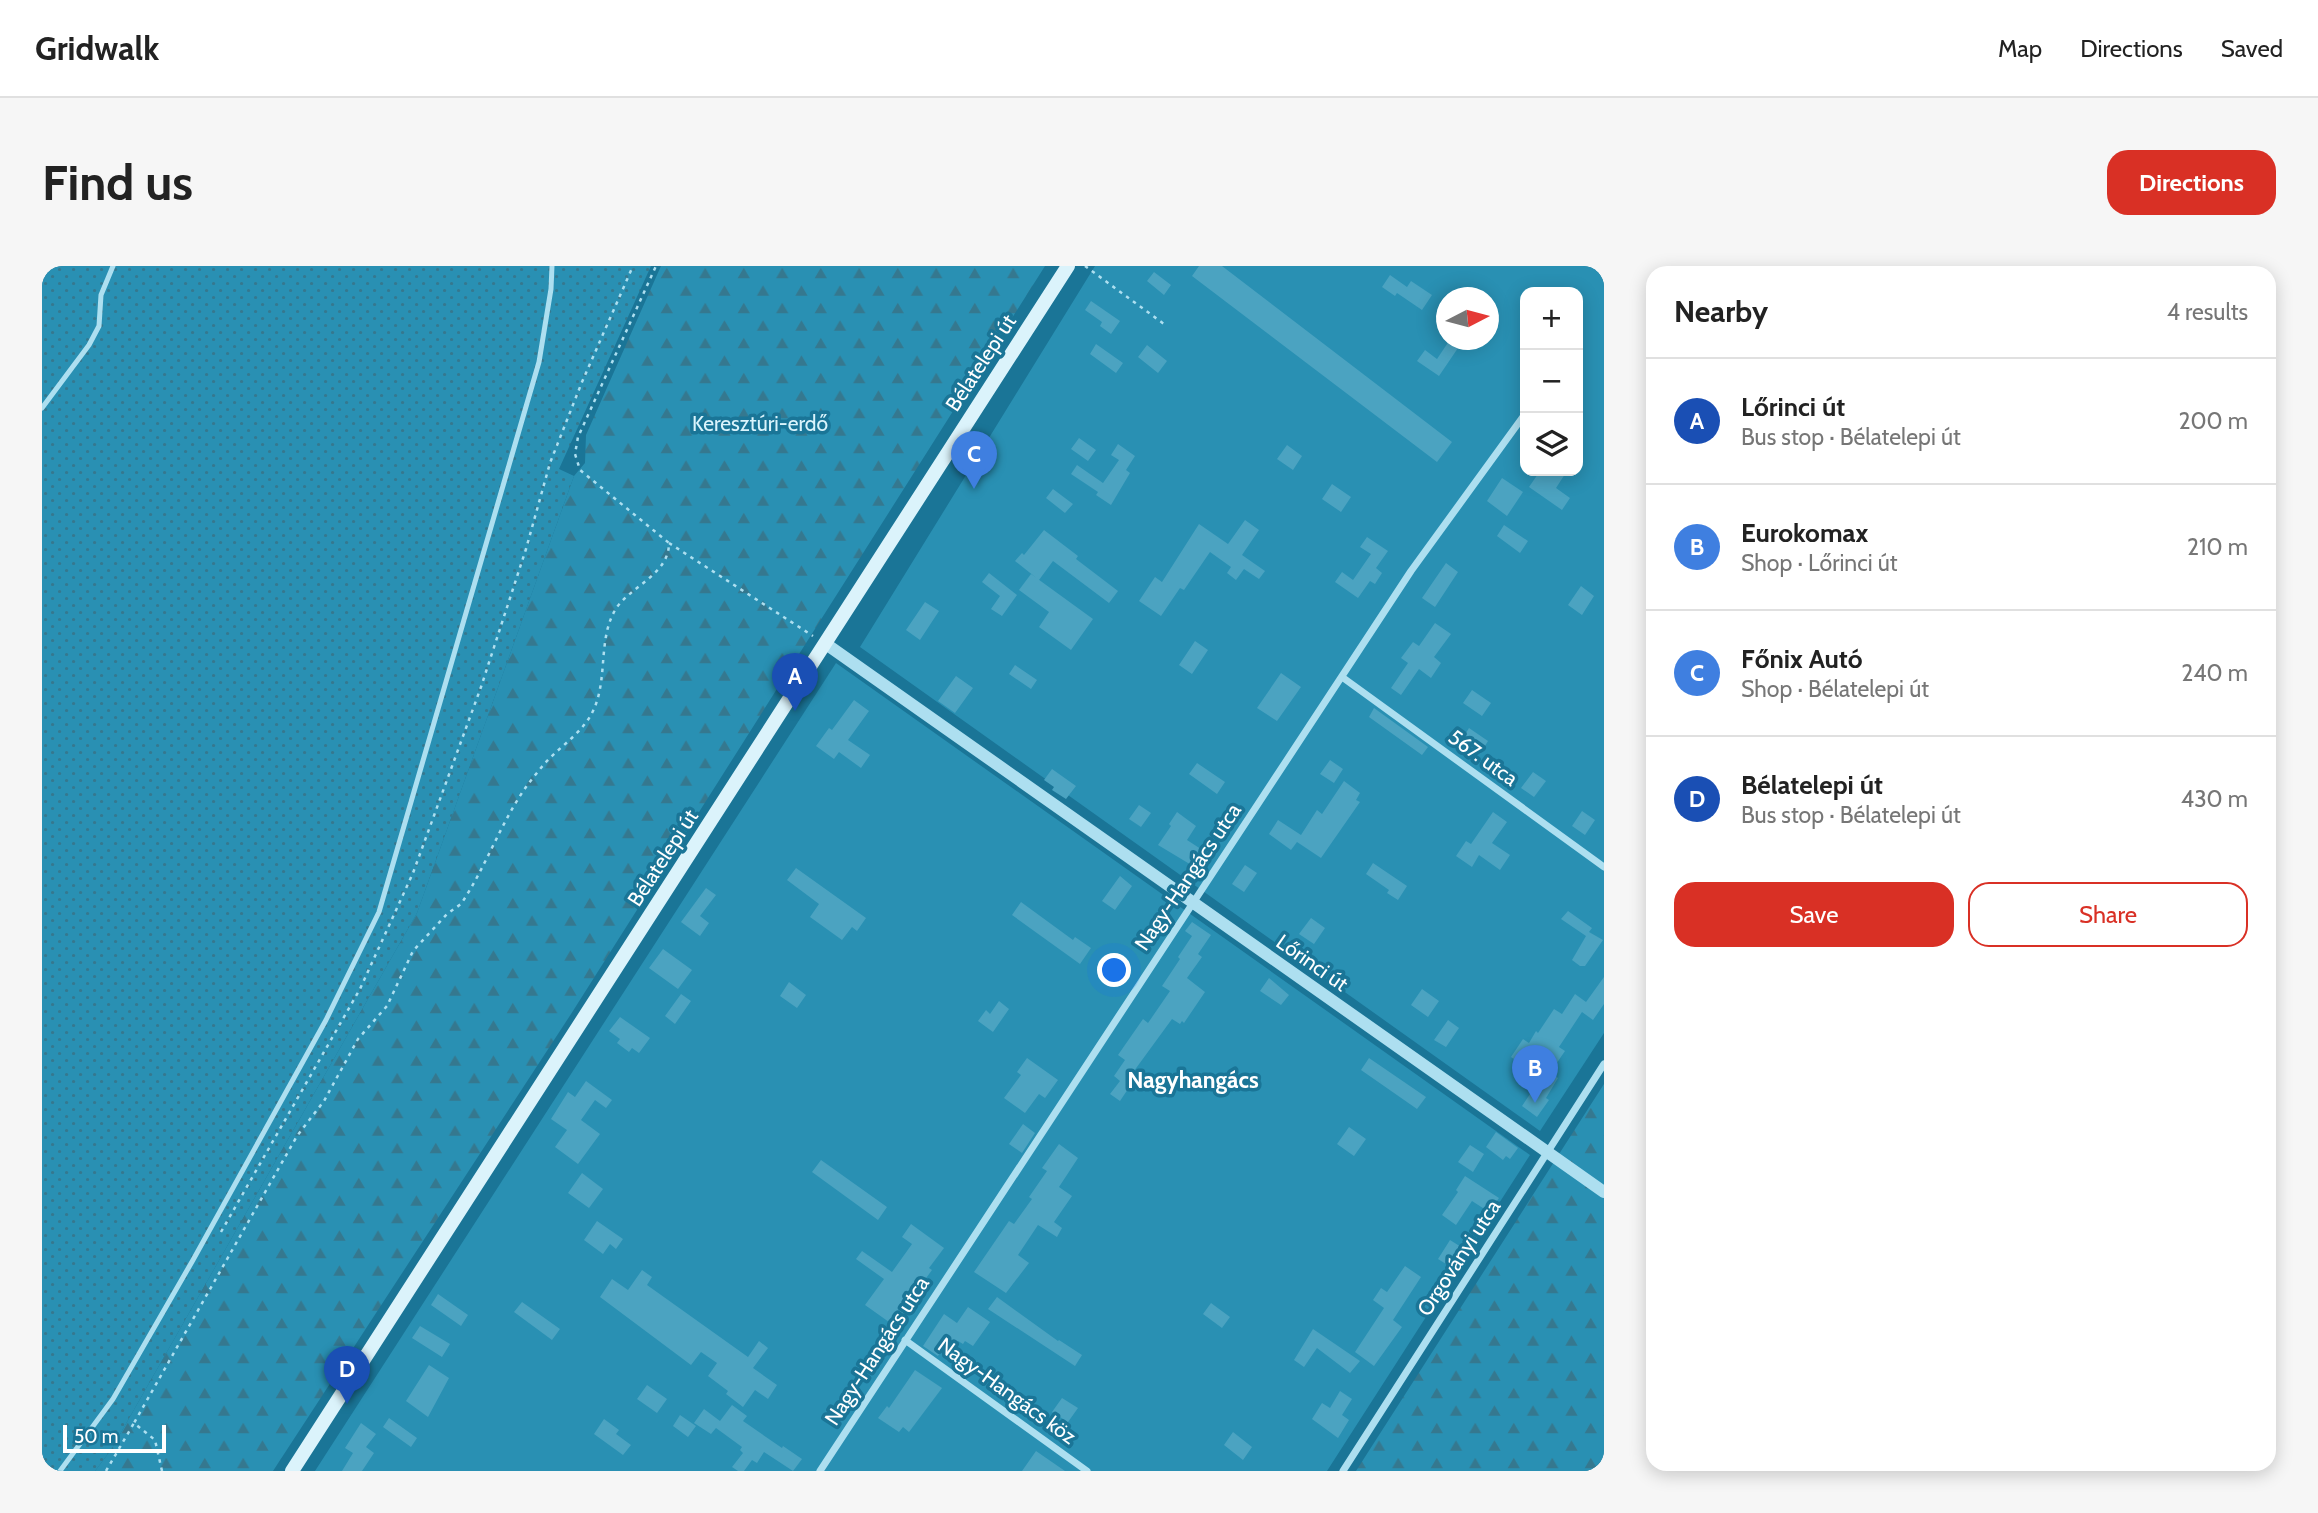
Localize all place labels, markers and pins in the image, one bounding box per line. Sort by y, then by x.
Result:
pin: C [951,431,997,489]
pin: A [772,653,818,711]
pin: B [1512,1045,1558,1103]
pin: D [324,1346,370,1404]

